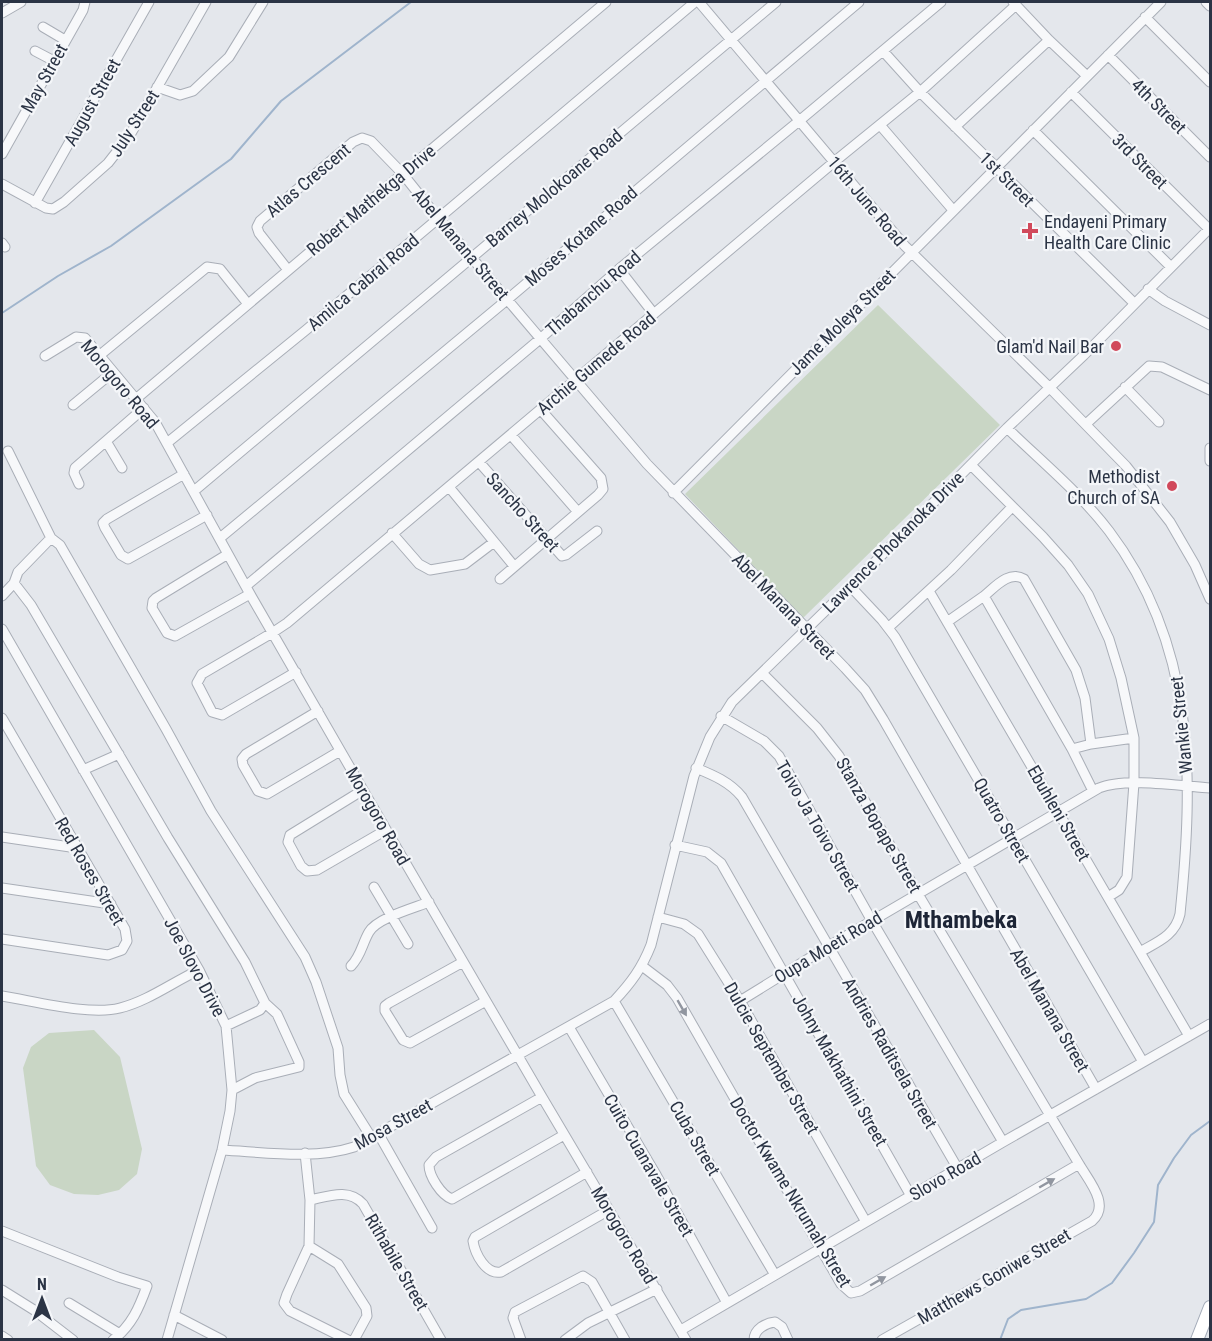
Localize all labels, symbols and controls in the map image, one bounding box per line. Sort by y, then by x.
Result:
street label: May Street [16,40,72,116]
street label: August Street [59,55,125,149]
street label: 4th Street [1127,74,1191,138]
street label: July Street [105,86,163,160]
street label: Barney Molokoane Road [482,125,626,251]
street label: 3rd Street [1108,129,1172,193]
street label: Atlas Crescent [262,139,354,221]
street label: Robert Mathekga Drive [302,140,440,260]
street label: 1st Street [975,147,1039,211]
street label: 16th June Road [823,152,911,250]
street label: Moses Kotane Road [521,182,641,290]
street label: Abel Manana Street [408,184,514,304]
place label: Endayeni Primary Health Care Clinic [1044,211,1171,253]
marker: Endayeni Primary Health Care Clinic [1021,222,1039,240]
street label: Amilca Cabral Road [303,229,423,335]
street label: Thabanchu Road [541,246,645,340]
street label: Jame Moleya Street [785,265,899,379]
street label: Archie Gumede Road [532,307,660,419]
street label: Morogoro Road [77,335,163,433]
place label: Glam'd Nail Bar [996,336,1105,357]
marker: Glam'd Nail Bar [1109,339,1123,353]
place label: Methodist Church of SA [1067,466,1161,508]
street label: Lawrence Phokanoka Drive [818,467,968,617]
street label: Sancho Street [482,468,564,556]
marker: Methodist Church of SA [1165,479,1179,493]
street label: Abel Manana Street [728,549,840,663]
street label: Wankie Street [1165,675,1197,775]
street label: Stanza Bopape Street [832,754,926,896]
street label: Toivo Ja Toivo Street [772,757,864,895]
street label: Ebuhleni Street [1023,761,1095,865]
street label: Morogoro Road [342,763,414,869]
street label: Quatro Street [969,774,1035,866]
street label: Red Roses Street [51,813,129,929]
district label: Mthambeka [905,906,1017,934]
street label: Oupa Moeti Road [770,907,886,987]
street label: Joe Slovo Drive [160,914,230,1020]
street label: Abel Manana Street [1006,944,1094,1076]
street label: Andries Raditsela Street [838,974,942,1132]
street label: Dulcie September Street [720,979,824,1137]
street label: Johny Makhathini Street [788,990,892,1150]
one-way arrow [677,1000,688,1016]
street label: Cuito Cuanavale Street [600,1090,698,1240]
street label: Doctor Kwame Nkrumah Street [726,1093,856,1291]
street label: Mosa Street [350,1094,436,1154]
street label: Cuba Street [665,1097,725,1179]
street label: Slovo Road [905,1147,985,1205]
one-way arrow [1039,1177,1055,1188]
street label: Morogoro Road [587,1183,661,1287]
street label: Rithabile Street [361,1210,433,1314]
street label: Matthews Goniwe Street [914,1224,1074,1328]
north arrow [12,1269,72,1329]
text: N [37,1275,47,1294]
one-way arrow [870,1275,886,1286]

